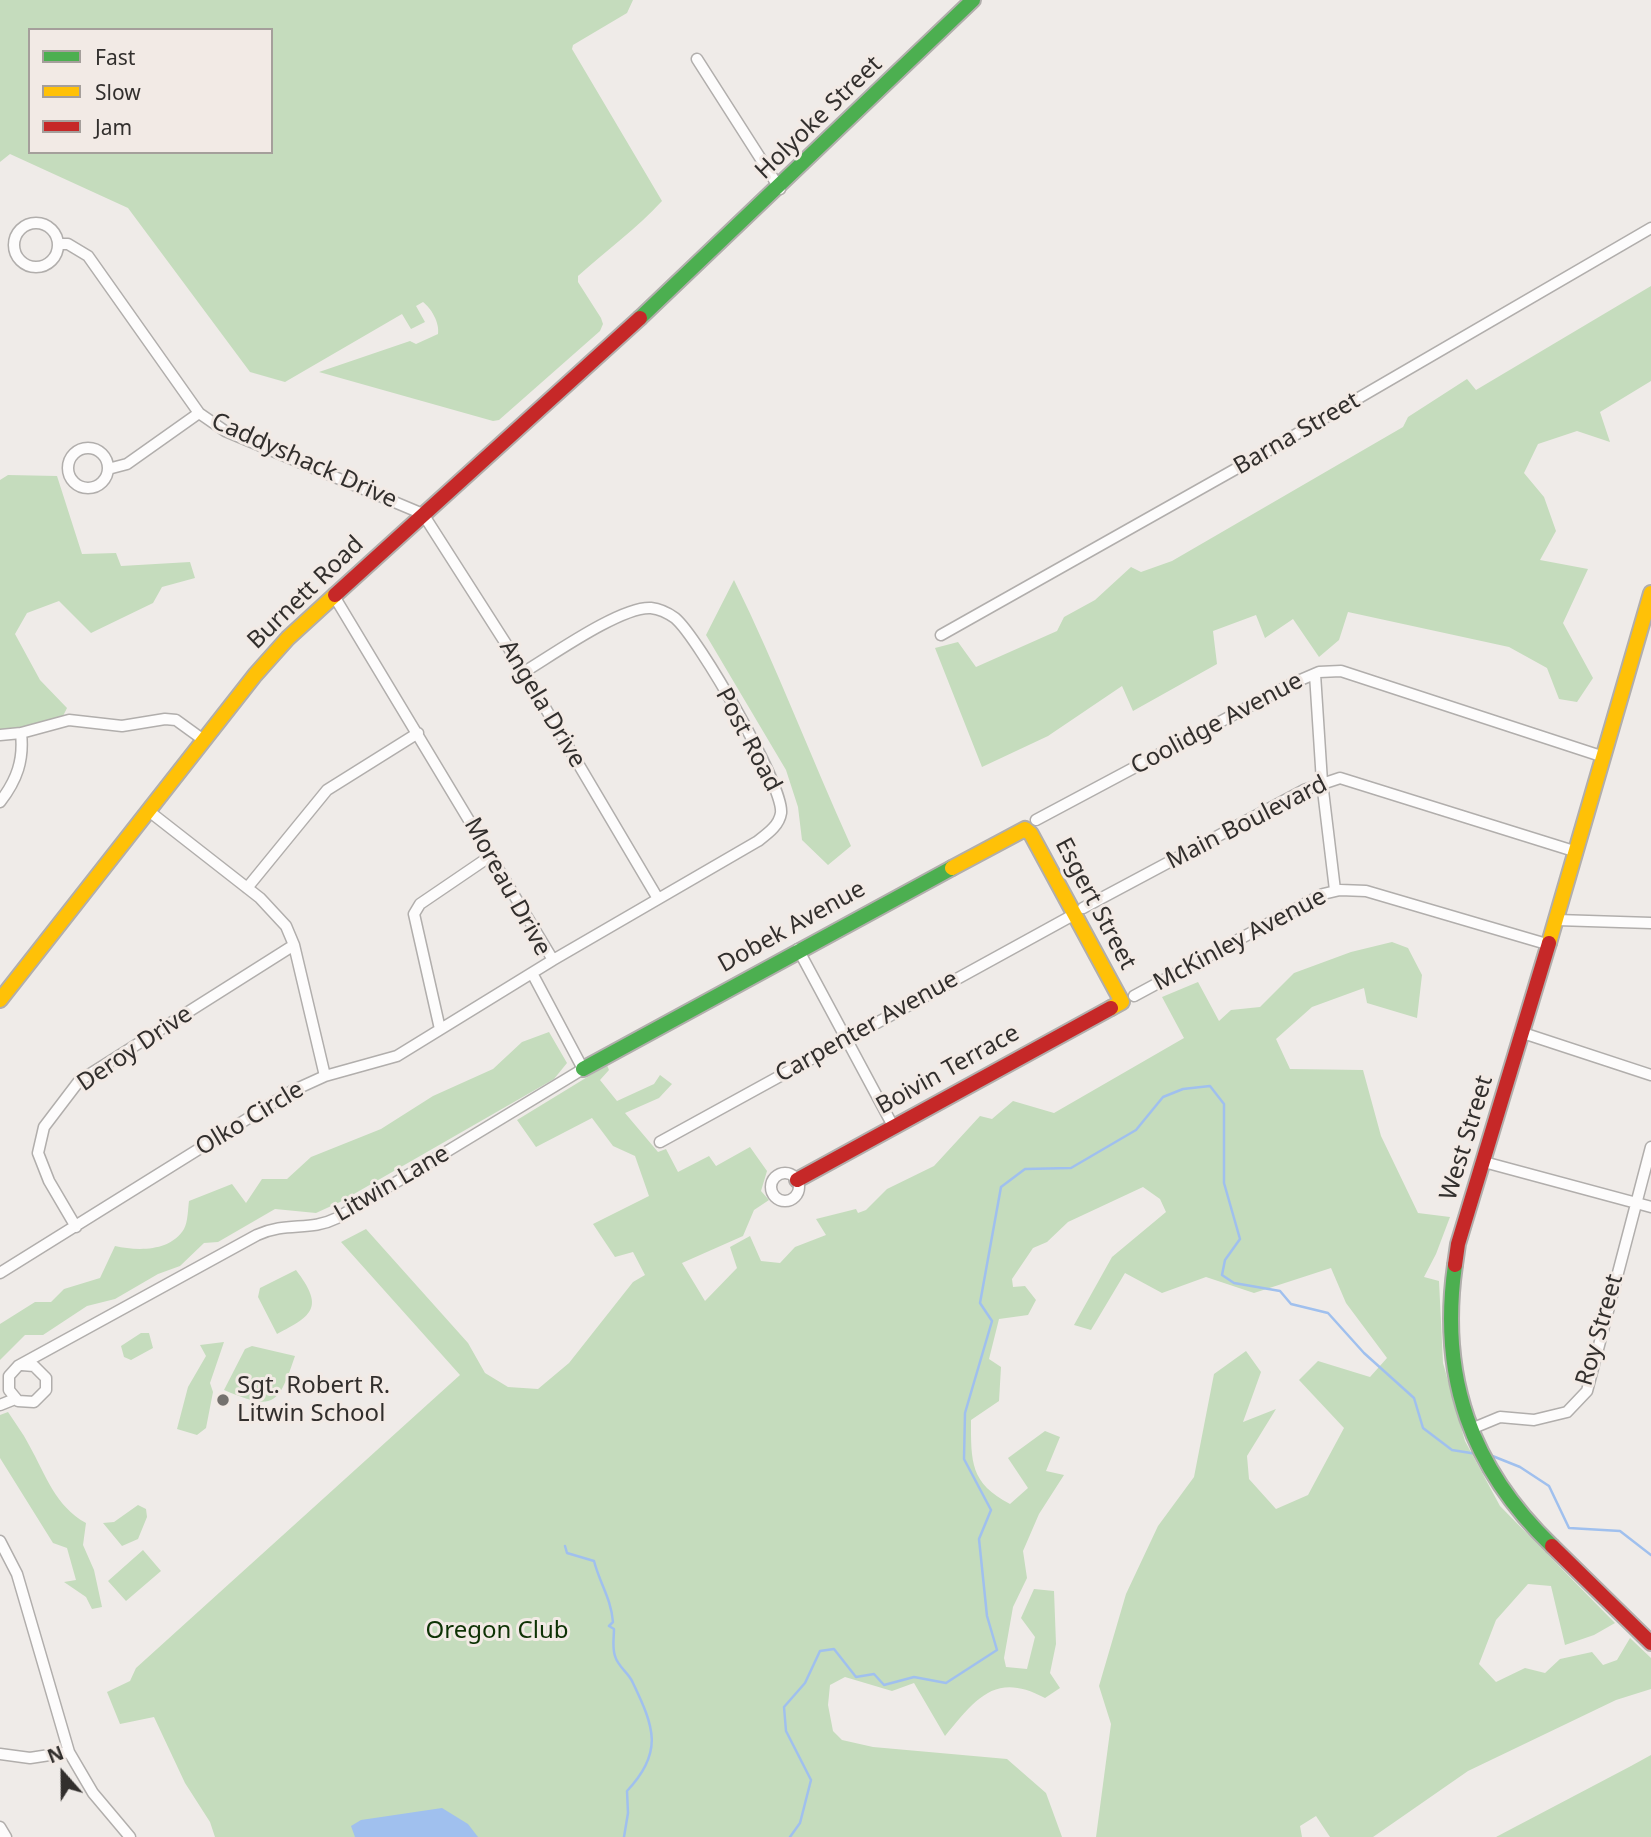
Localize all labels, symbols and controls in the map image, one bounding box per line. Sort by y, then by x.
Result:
legend [28,28,273,154]
text: Fast [95,43,135,71]
street label: Holyoke Street [750,50,888,186]
text: Slow [95,78,141,106]
text: Jam [95,113,132,141]
street label: Barna Street [1229,386,1365,482]
street label: Caddyshack Drive [207,407,401,515]
street label: Burnett Road [242,531,370,655]
street label: Angela Drive [493,635,591,773]
street label: Coolidge Avenue [1126,667,1308,781]
street label: Post Road [709,683,787,797]
street label: Main Boulevard [1162,770,1332,876]
street label: Moreau Drive [457,813,557,961]
street label: Esgert Street [1048,833,1142,975]
street label: Dobek Avenue [713,875,871,979]
street label: McKinley Avenue [1149,882,1331,998]
street label: Carpenter Avenue [771,965,963,1089]
street label: Deroy Drive [72,1000,198,1098]
street label: Boivin Terrace [872,1019,1024,1121]
street label: West Street [1434,1072,1500,1204]
street label: Olko Circle [191,1076,309,1162]
street label: Litwin Lane [329,1140,455,1228]
street label: Roy Street [1570,1271,1630,1389]
place label: Sgt. Robert R. Litwin School [237,1372,390,1428]
marker: Sgt. Robert R. Litwin School [215,1392,231,1408]
park label: Oregon Club [425,1617,569,1645]
north arrow [28,1739,98,1809]
text: N [44,1739,67,1769]

